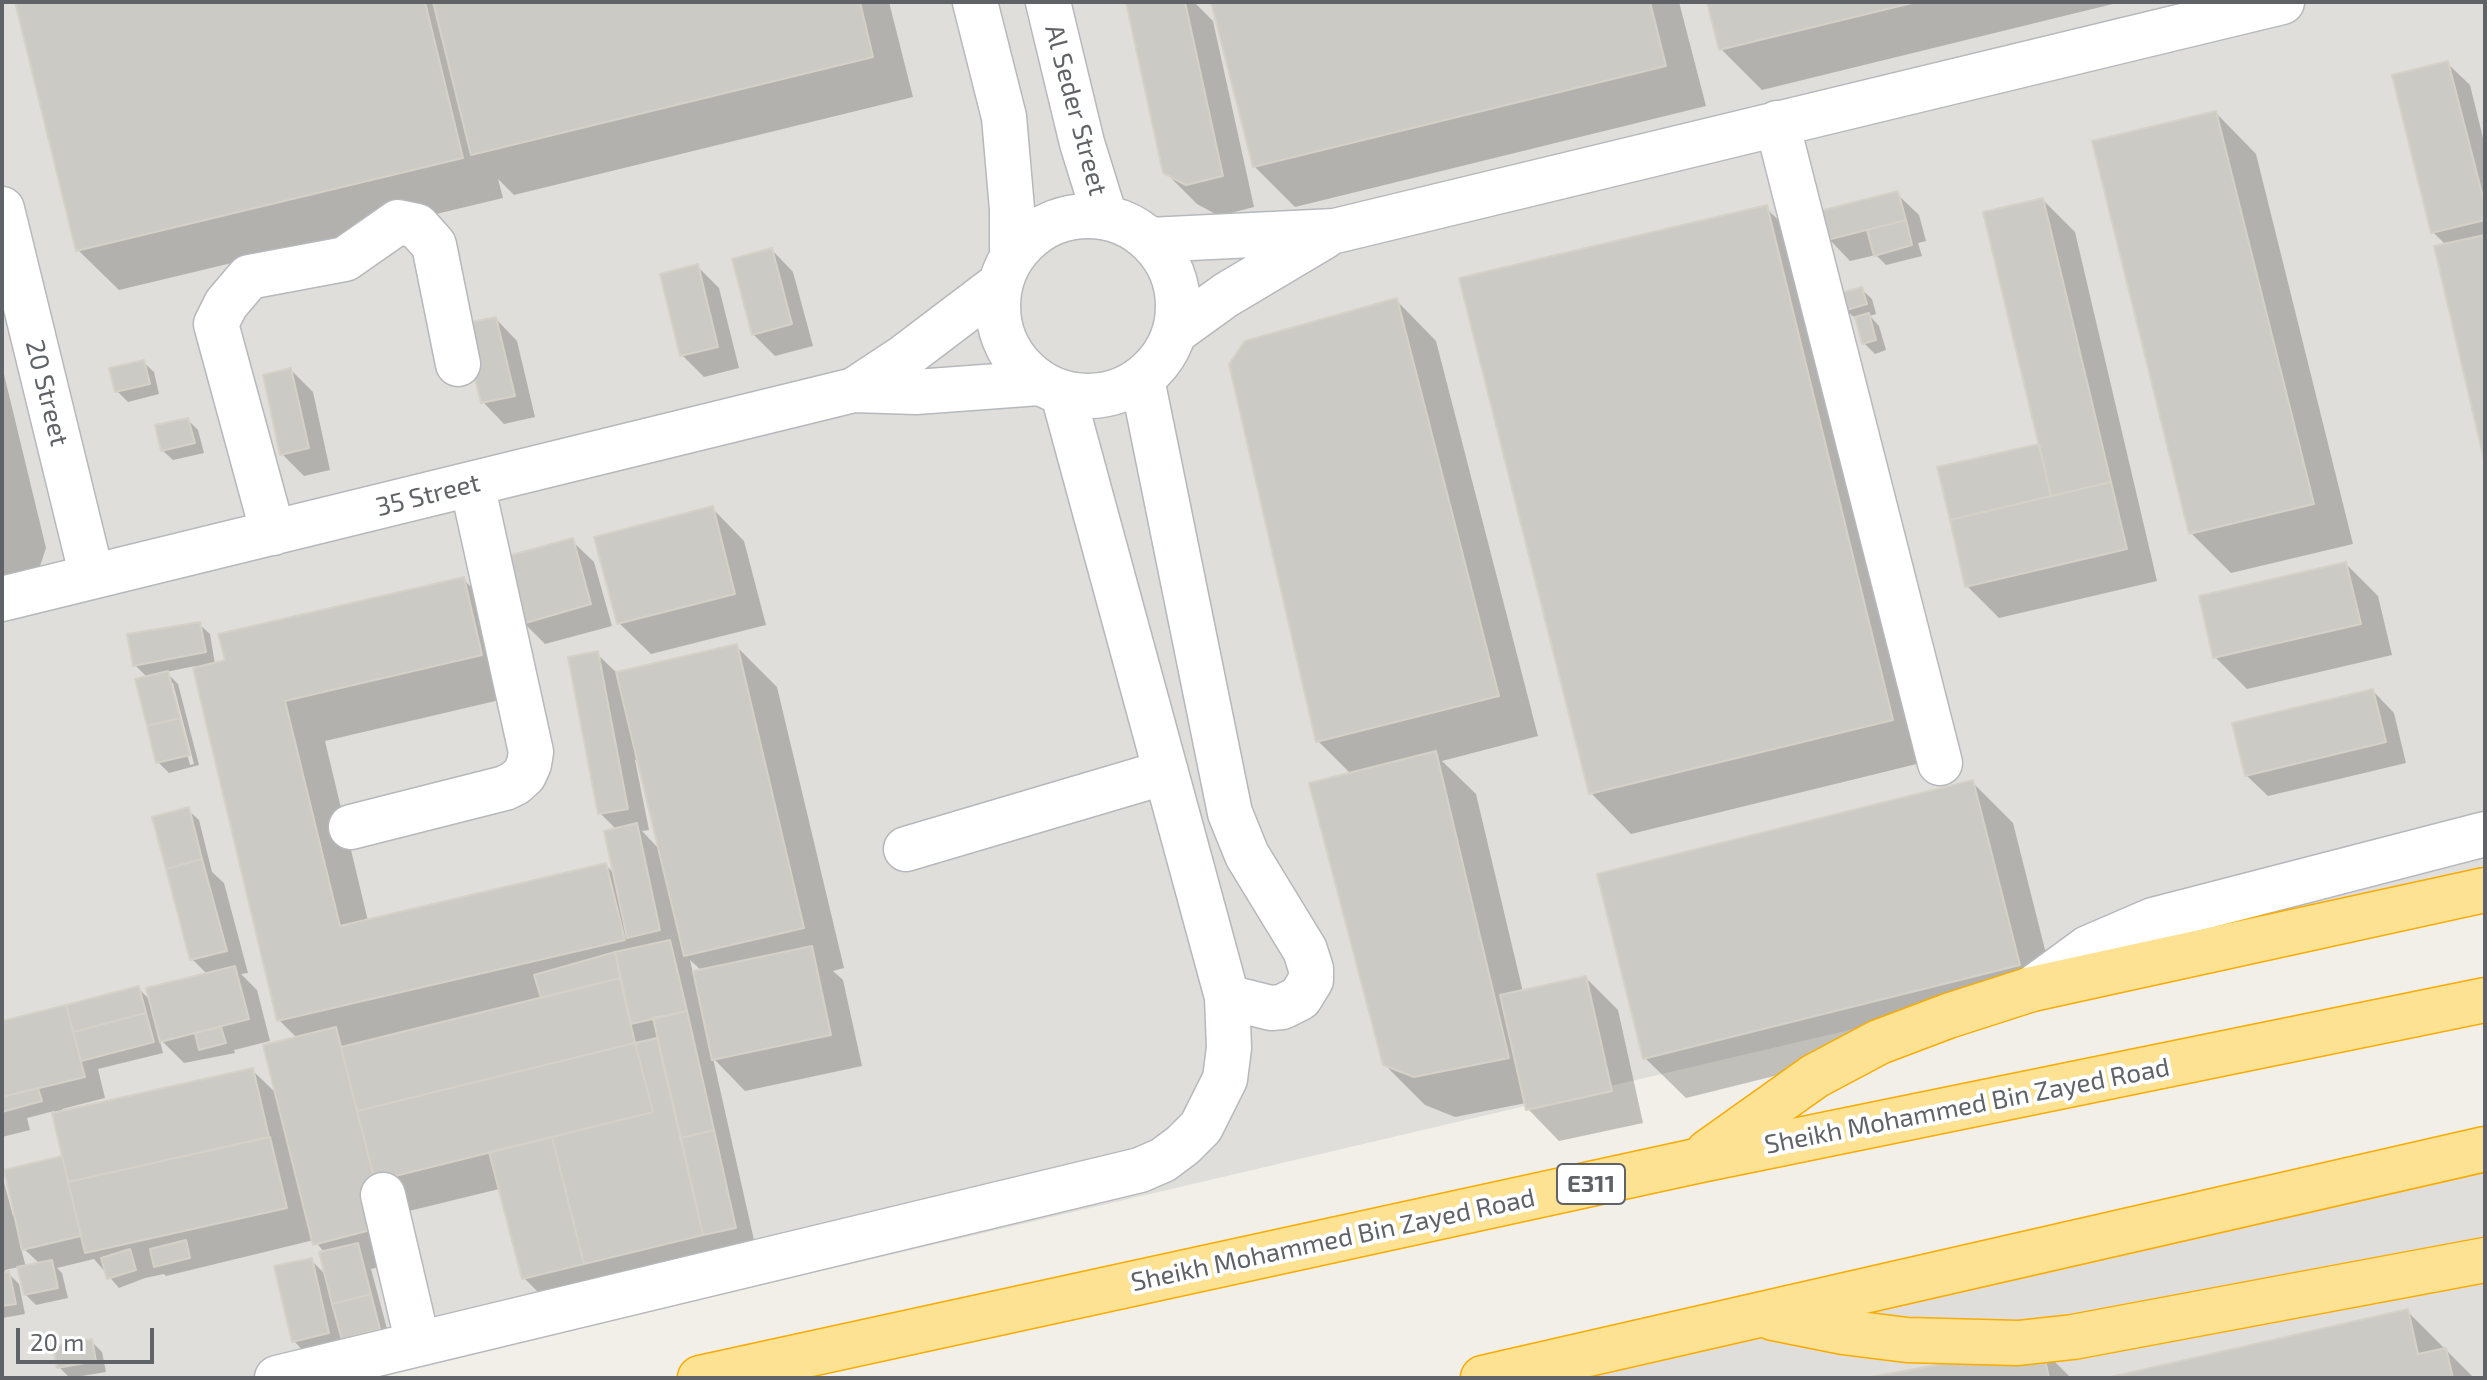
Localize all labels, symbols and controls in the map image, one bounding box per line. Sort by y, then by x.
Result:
street label: Al Seder Street [1038,21,1114,199]
street label: 20 Street [19,337,75,449]
street label: 35 Street [373,467,483,523]
street label: Sheikh Mohammed Bin Zayed Road [1762,1051,2172,1161]
road number: E311 [1557,1164,1625,1204]
street label: Sheikh Mohammed Bin Zayed Road [1128,1182,1538,1298]
scale bar [20,1312,158,1362]
text: 20 m [30,1327,84,1356]

